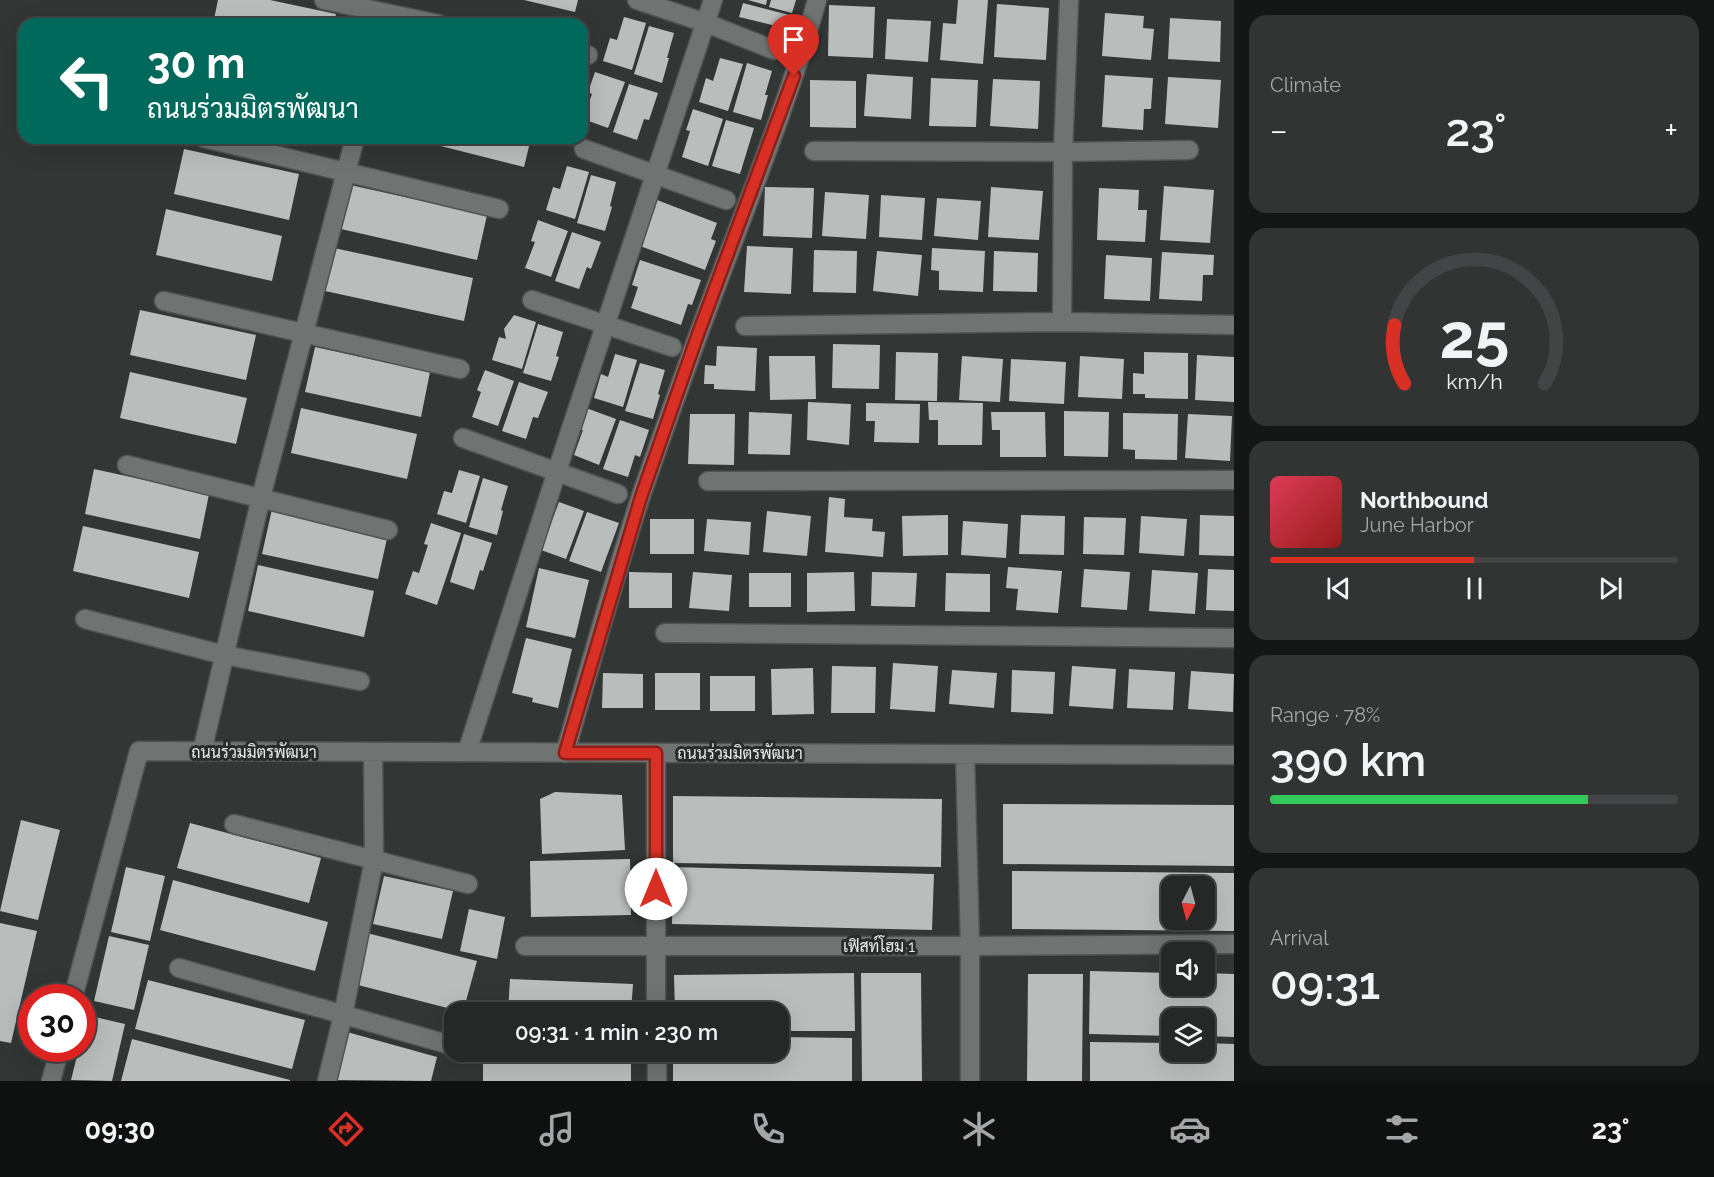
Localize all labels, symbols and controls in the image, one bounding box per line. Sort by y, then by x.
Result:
pin [768,14,819,76]
icon: arrive [777,23,810,56]
text: 30 m [147,39,245,88]
icon: left [48,42,126,120]
text: Climate [1270,73,1341,97]
text: ถนนร่วมมิตรพัฒนา [147,93,359,124]
text: 23° [1446,104,1507,157]
text: − [1270,111,1288,150]
text: + [1664,111,1678,150]
text: 25 [1439,299,1509,373]
text: km/h [1446,370,1502,395]
text: Northbound [1360,487,1489,513]
text: June Harbor [1360,513,1474,537]
icon: previous [1322,572,1355,605]
icon: pause [1458,572,1491,605]
icon: next [1594,572,1627,605]
text: Range · 78% [1270,703,1380,727]
text: 390 km [1270,734,1426,787]
street label: ถนนร่วมมิตรพัฒนา [191,742,317,762]
street label: ถนนร่วมมิตรพัฒนา [677,743,803,763]
position arrow [624,857,688,921]
north arrow [1161,876,1215,930]
map controls [1161,876,1215,1062]
text: Arrival [1270,926,1329,950]
street label: เฟิสท์โฮม 1 [843,934,915,956]
button: sound [1161,942,1215,996]
text: 09:31 [1270,957,1380,1010]
speed limit sign: 30 [18,984,96,1062]
button: layers [1161,1008,1215,1062]
text: 09:31 · 1 min · 230 m [515,1019,718,1045]
icon: directions [325,1108,367,1150]
icon: music [536,1108,578,1150]
icon: phone [747,1108,789,1150]
icon: climate [958,1108,1000,1150]
icon: car [1169,1108,1211,1150]
icon: filters [1381,1108,1423,1150]
text: 09:30 [85,1114,155,1145]
text: 23° [1592,1114,1629,1145]

